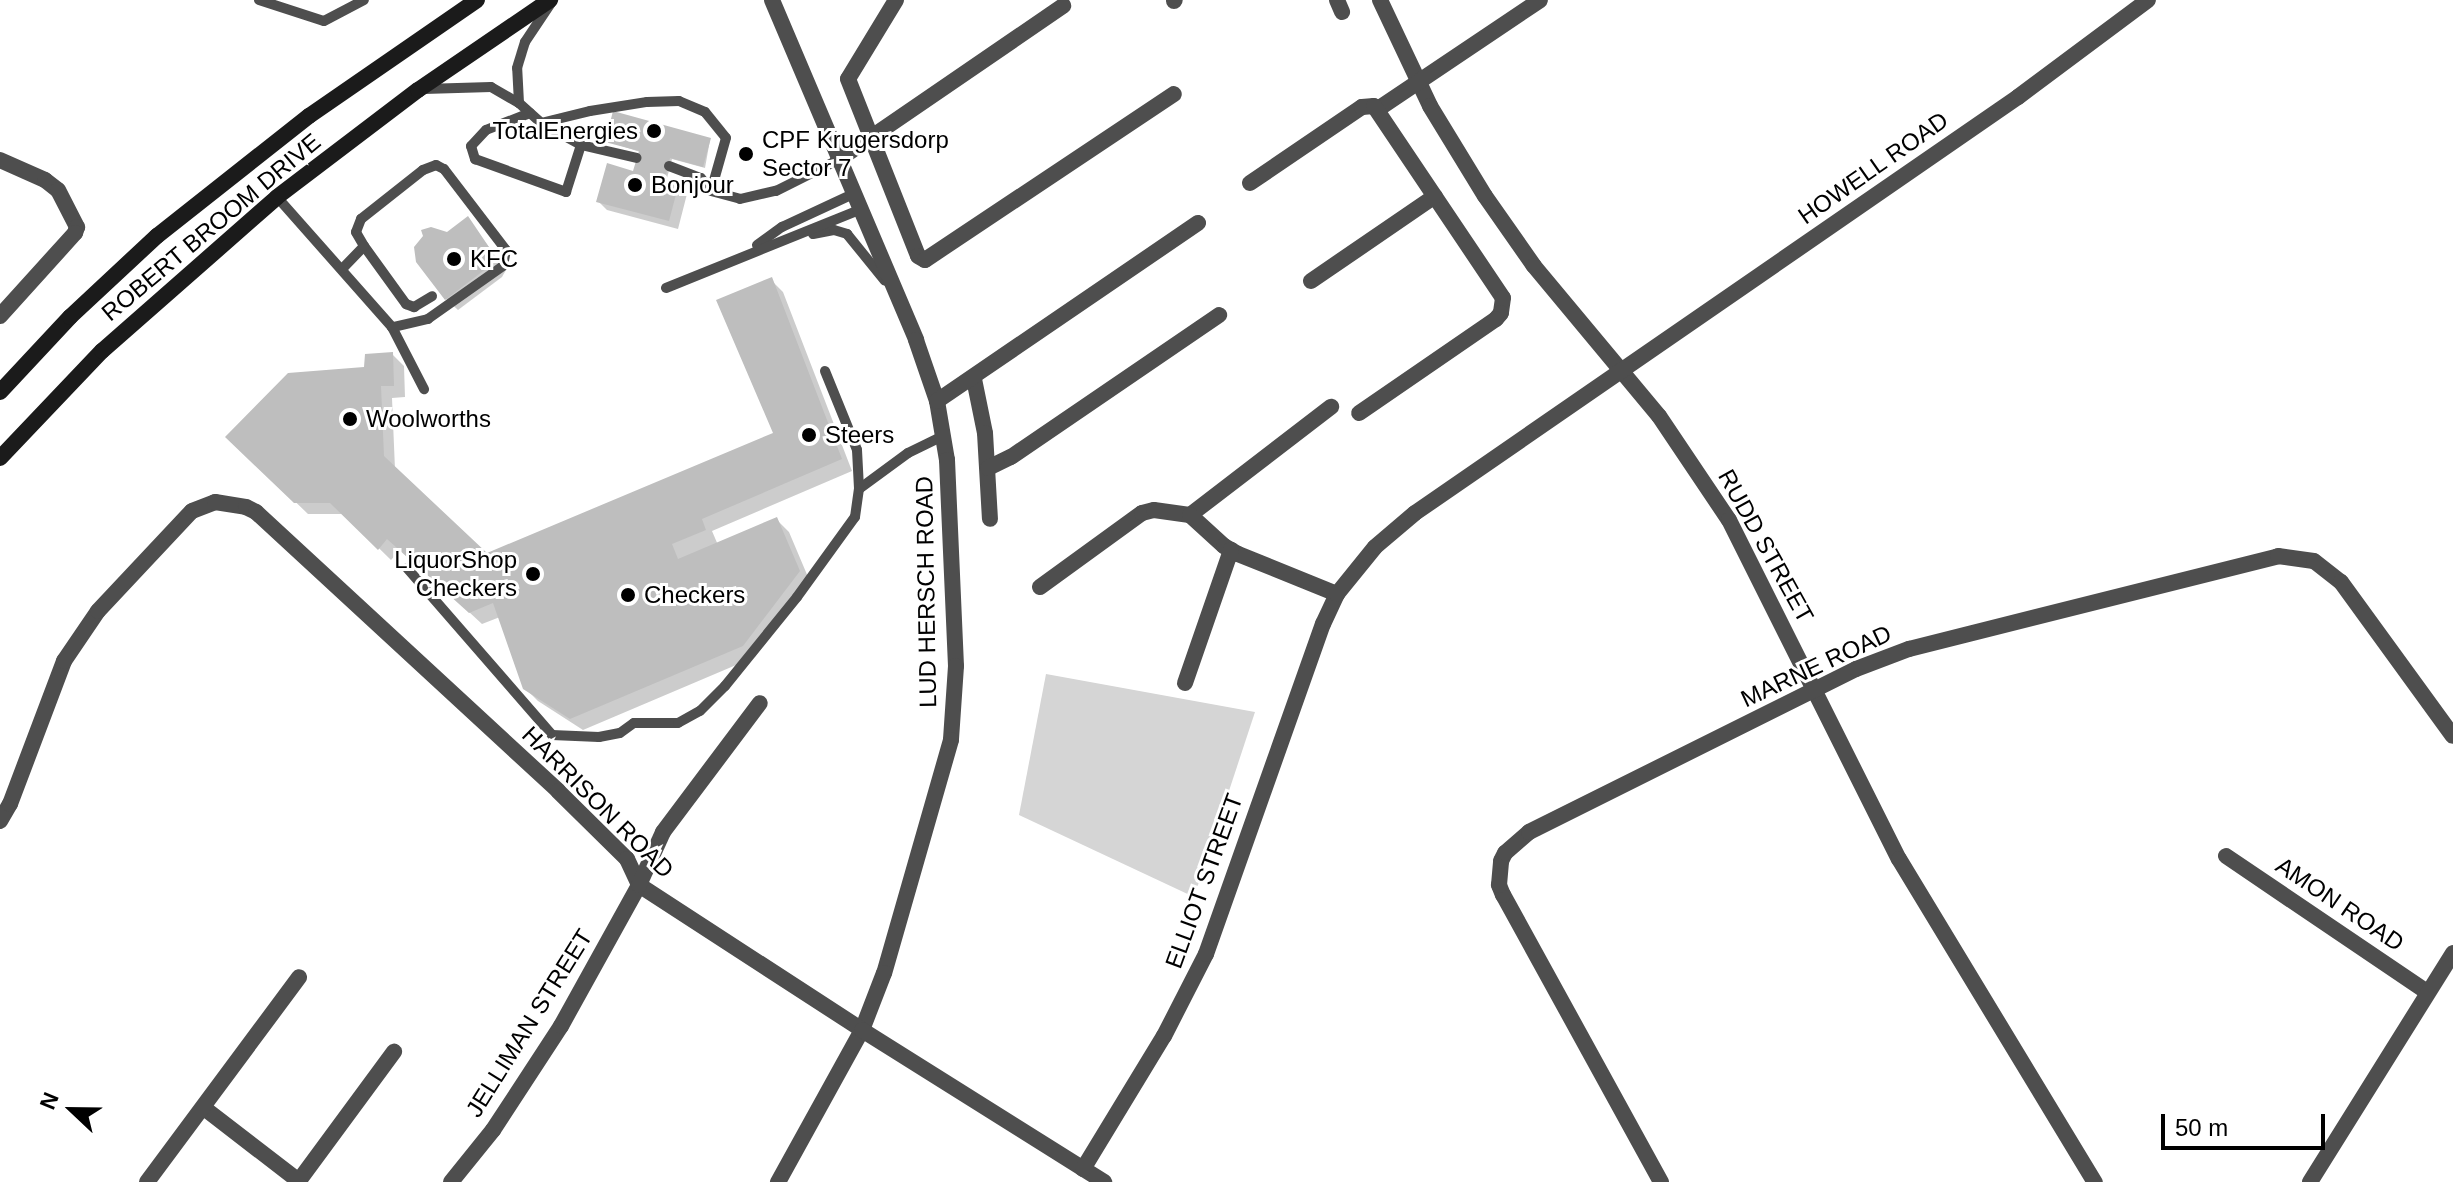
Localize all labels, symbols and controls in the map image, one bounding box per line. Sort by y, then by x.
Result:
street label: HOWELL ROAD [1792,105,1954,231]
place label: TotalEnergies [493,117,638,145]
marker: TotalEnergies [645,122,663,140]
place label: CPF Krugersdorp Sector 7 [762,126,949,182]
street label: ROBERT BROOM DRIVE [96,127,326,327]
marker: CPF Krugersdorp Sector 7 [737,145,755,163]
place label: Bonjour [651,171,734,199]
marker: Bonjour [626,176,644,194]
place label: KFC [470,245,518,273]
marker: KFC [445,250,463,268]
place label: Woolworths [366,405,491,433]
marker: Woolworths [341,410,359,428]
place label: Steers [825,421,894,449]
marker: Steers [800,426,818,444]
street label: RUDD STREET [1712,464,1820,628]
street label: LUD HERSCH ROAD [910,476,942,708]
place label: LiquorShop Checkers [394,546,517,602]
marker: LiquorShop Checkers [524,565,542,583]
place label: Checkers [644,581,745,609]
marker: Checkers [619,586,637,604]
street label: MARNE ROAD [1736,619,1896,713]
street label: HARRISON ROAD [516,720,680,884]
street label: ELLIOT STREET [1159,790,1249,972]
street label: AMON ROAD [2271,851,2409,957]
street label: JELLIMAN STREET [460,924,598,1122]
north arrow [32,1070,112,1150]
text: N [35,1089,64,1113]
scale bar [2165,1098,2329,1148]
text: 50 m [2175,1114,2228,1141]

